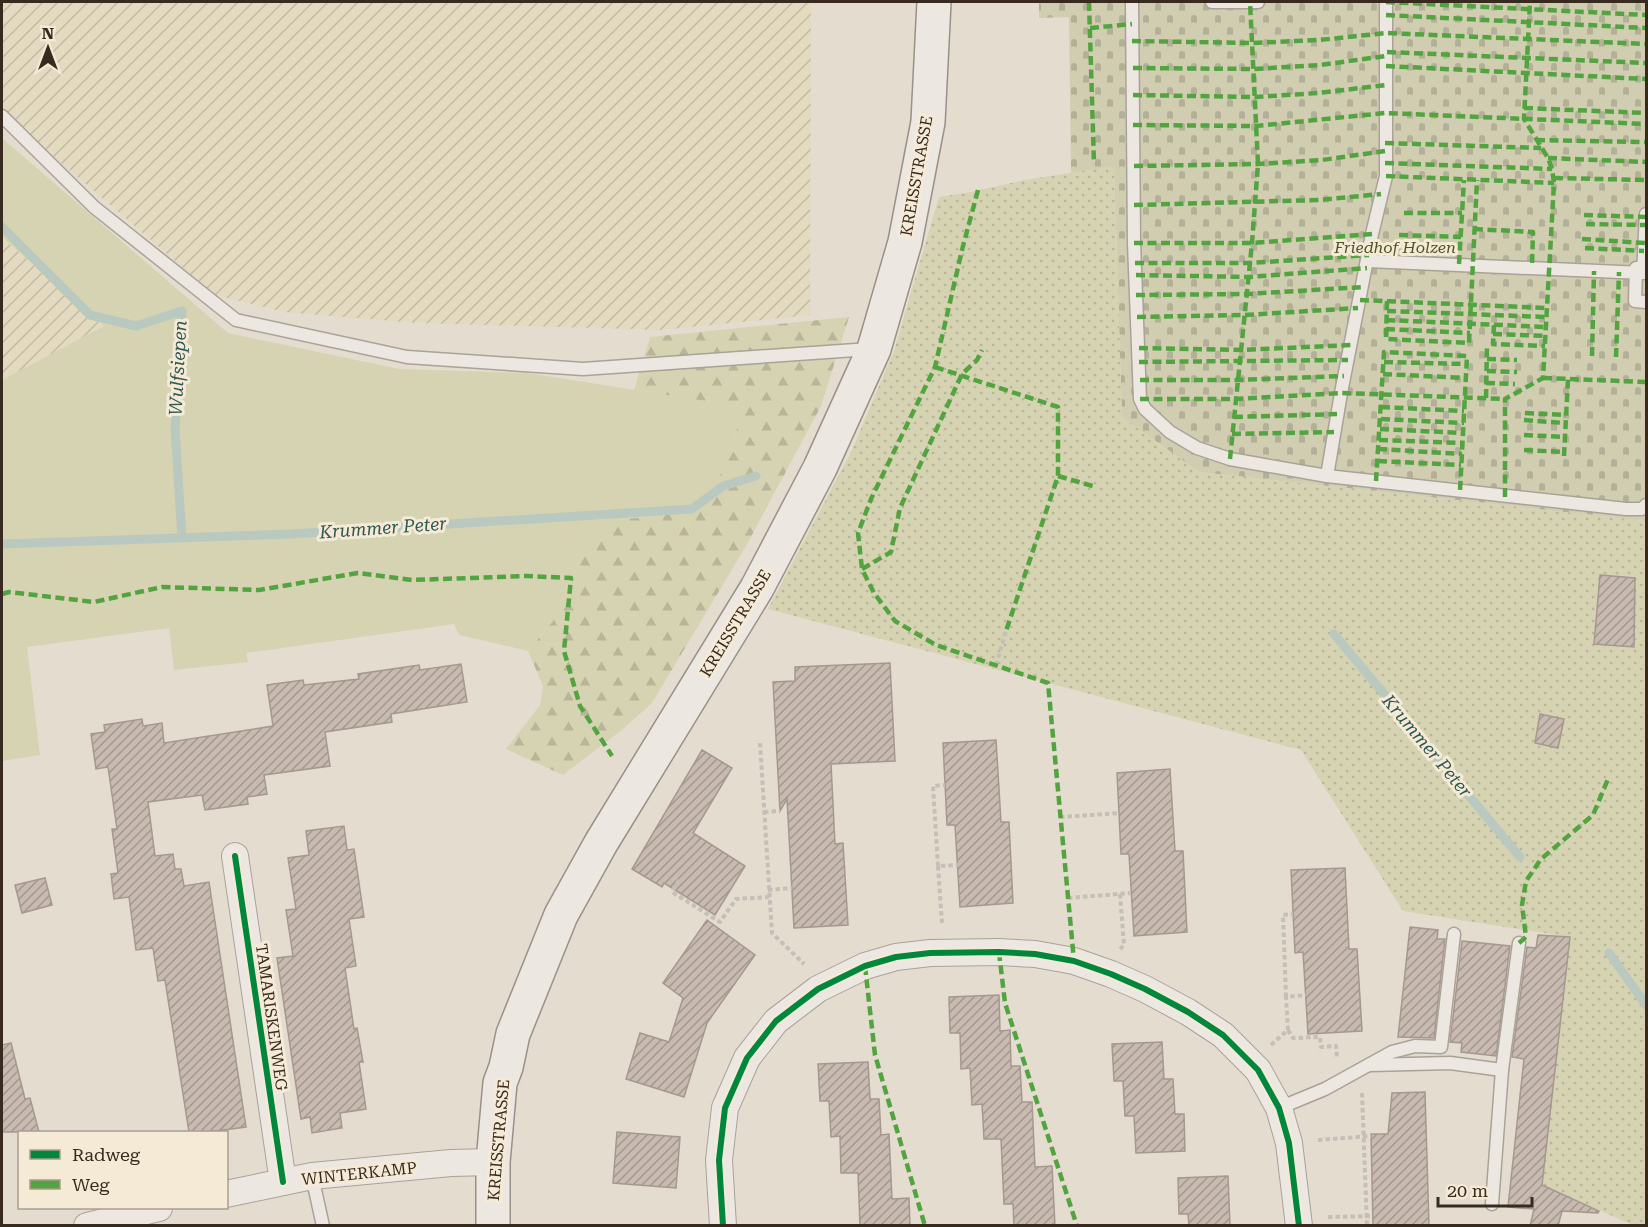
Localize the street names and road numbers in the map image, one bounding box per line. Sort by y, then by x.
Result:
street label: KREISSTRASSE [897,114,936,238]
street label: KREISSTRASSE [696,566,775,680]
street label: TAMARISKENWEG [252,942,291,1092]
street label: KREISSTRASSE [484,1078,513,1202]
street label: WINTERKAMP [300,1158,418,1189]

